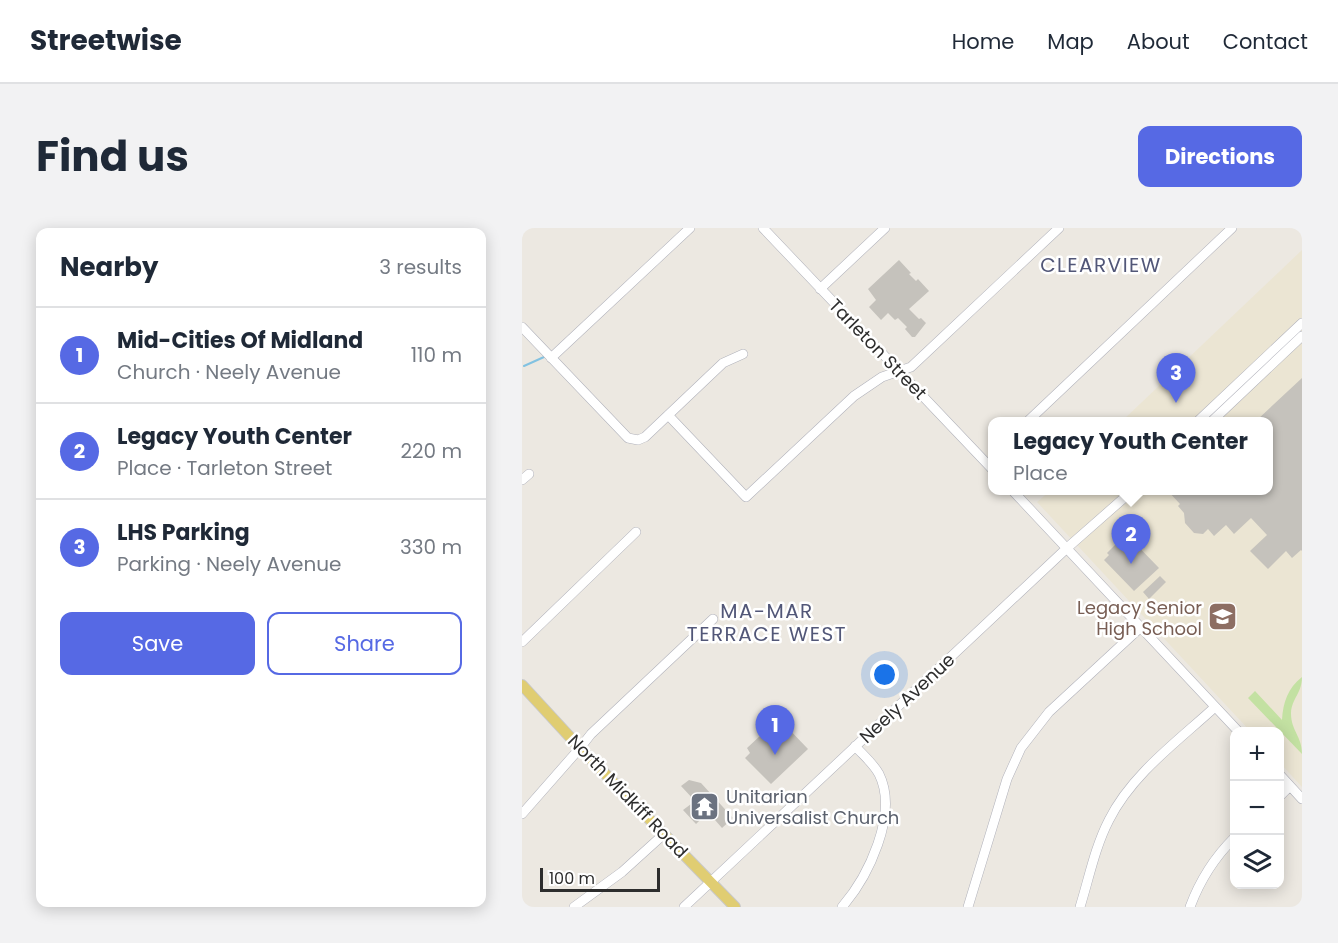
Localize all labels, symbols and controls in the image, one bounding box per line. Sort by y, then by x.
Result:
text: Streetwise [30,21,182,60]
text: Home [952,27,1014,56]
text: Map [1047,27,1094,56]
text: About [1127,27,1190,56]
text: Contact [1223,27,1308,56]
button: Directions [1138,126,1302,187]
text: Find us [36,127,189,186]
text: Nearby [60,249,158,285]
district label: CLEARVIEW [1040,251,1162,279]
text: 3 results [379,253,462,281]
street label: Tarleton Street [823,293,933,405]
text: Mid-Cities Of Midland [117,325,363,356]
text: 1 [76,341,83,369]
text: 110 m [411,341,462,369]
pin: 3 [1156,354,1196,403]
text: Church · Neely Avenue [117,358,341,386]
popup [988,417,1273,495]
text: Legacy Youth Center [117,421,352,452]
text: Legacy Youth Center [1013,426,1248,457]
text: 2 [74,437,85,465]
text: 220 m [401,437,462,465]
text: Place · Tarleton Street [117,454,332,482]
text: Place [1013,459,1068,487]
pin: 2 [1112,514,1150,564]
text: LHS Parking [117,517,250,548]
text: 3 [73,533,86,561]
text: 330 m [400,533,462,561]
text: Parking · Neely Avenue [117,550,342,578]
place label: Legacy Senior High School [1077,595,1202,641]
district label: MA-MAR TERRACE WEST [687,597,847,648]
school or university icon: Legacy Senior High School [1207,601,1239,633]
button: Save [60,612,255,675]
button: Share [267,612,462,675]
street label: Neely Avenue [854,647,960,749]
your location [870,660,899,689]
pin: 1 [756,706,794,755]
map controls [1230,727,1284,889]
button: + [1230,727,1284,781]
street label: North Midkiff Road [562,729,694,863]
button: − [1230,781,1284,835]
place label: Unitarian Universalist Church [726,784,899,830]
temple icon: Unitarian Universalist Church [689,790,721,822]
button: layers [1230,835,1284,889]
scale bar [540,865,660,892]
text: 100 m [549,867,595,890]

